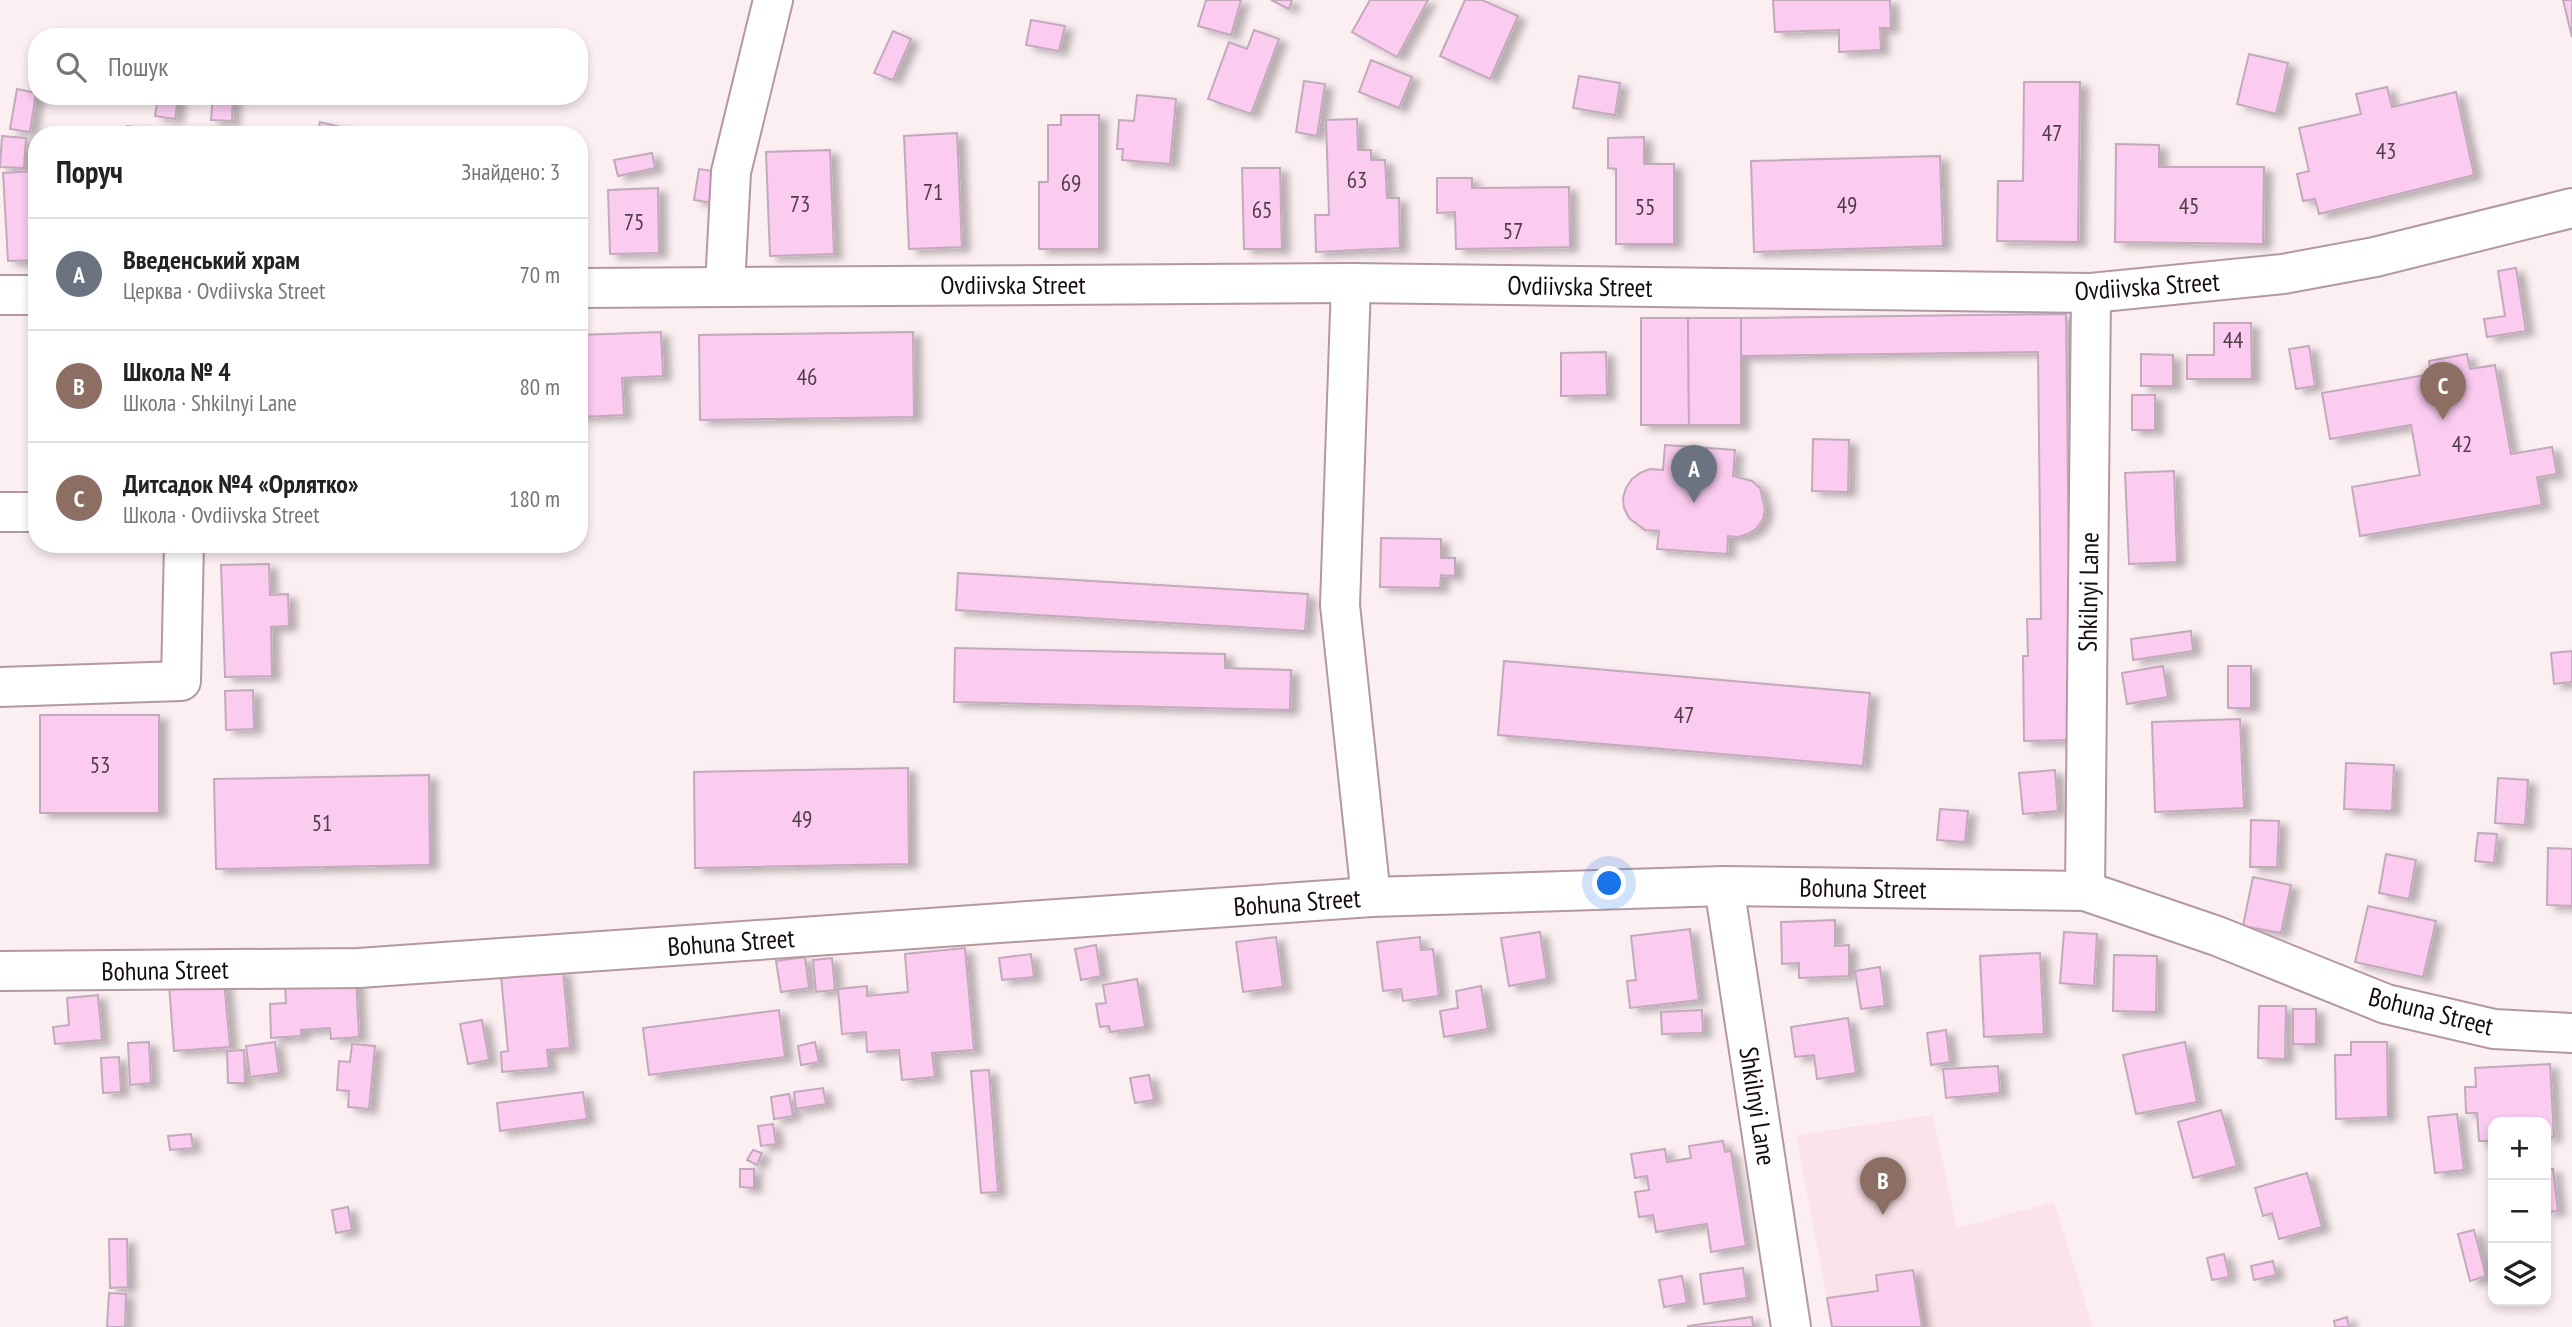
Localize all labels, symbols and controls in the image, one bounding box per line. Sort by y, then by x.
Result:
search box [28,28,588,105]
icon: search [52,48,90,86]
text: Пошук [108,50,168,83]
house number: 47 [2042,118,2062,147]
house number: 43 [2376,136,2396,165]
text: Поруч [56,152,123,191]
text: Знайдено: 3 [461,157,560,186]
house number: 63 [1347,165,1367,194]
house number: 69 [1061,168,1081,197]
house number: 71 [923,177,943,206]
house number: 73 [790,189,810,218]
house number: 49 [1837,190,1857,219]
house number: 45 [2179,191,2199,220]
house number: 55 [1635,192,1655,221]
house number: 65 [1252,195,1272,224]
house number: 75 [624,207,644,236]
house number: 57 [1503,216,1523,245]
text: Введенський храм [123,243,300,276]
text: A [73,260,85,289]
text: 70 m [519,260,560,289]
street label: Ovdiivska Street [2073,264,2221,308]
street label: Ovdiivska Street [940,268,1086,301]
street label: Ovdiivska Street [1507,268,1653,304]
text: Церква · Ovdiivska Street [123,276,325,305]
house number: 44 [2223,325,2243,354]
text: Школа № 4 [123,355,231,388]
house number: 46 [797,362,817,391]
pin: C [2420,362,2466,420]
text: B [73,372,85,401]
text: 80 m [519,372,560,401]
text: Школа · Shkilnyi Lane [123,388,297,417]
house number: 42 [2452,429,2472,458]
pin: A [1671,445,1717,503]
text: Дитсадок №4 «Орлятко» [123,467,358,500]
text: C [74,484,84,513]
text: 180 m [509,484,560,513]
text: Школа · Ovdiivska Street [123,500,319,529]
street label: Shkilnyi Lane [2070,532,2106,652]
house number: 47 [1674,700,1694,729]
house number: 53 [90,750,110,779]
house number: 49 [792,804,812,833]
house number: 51 [312,808,332,837]
your location [1592,866,1626,900]
street label: Bohuna Street [1799,870,1927,906]
street label: Bohuna Street [1232,881,1362,923]
street label: Bohuna Street [666,921,796,963]
street label: Bohuna Street [101,952,229,988]
street label: Bohuna Street [2365,980,2497,1042]
street label: Shkilnyi Lane [1732,1044,1784,1168]
map controls [2488,1117,2551,1306]
button: + [2488,1117,2551,1180]
pin: B [1860,1157,1906,1215]
button: − [2488,1180,2551,1243]
button: layers [2488,1243,2551,1306]

